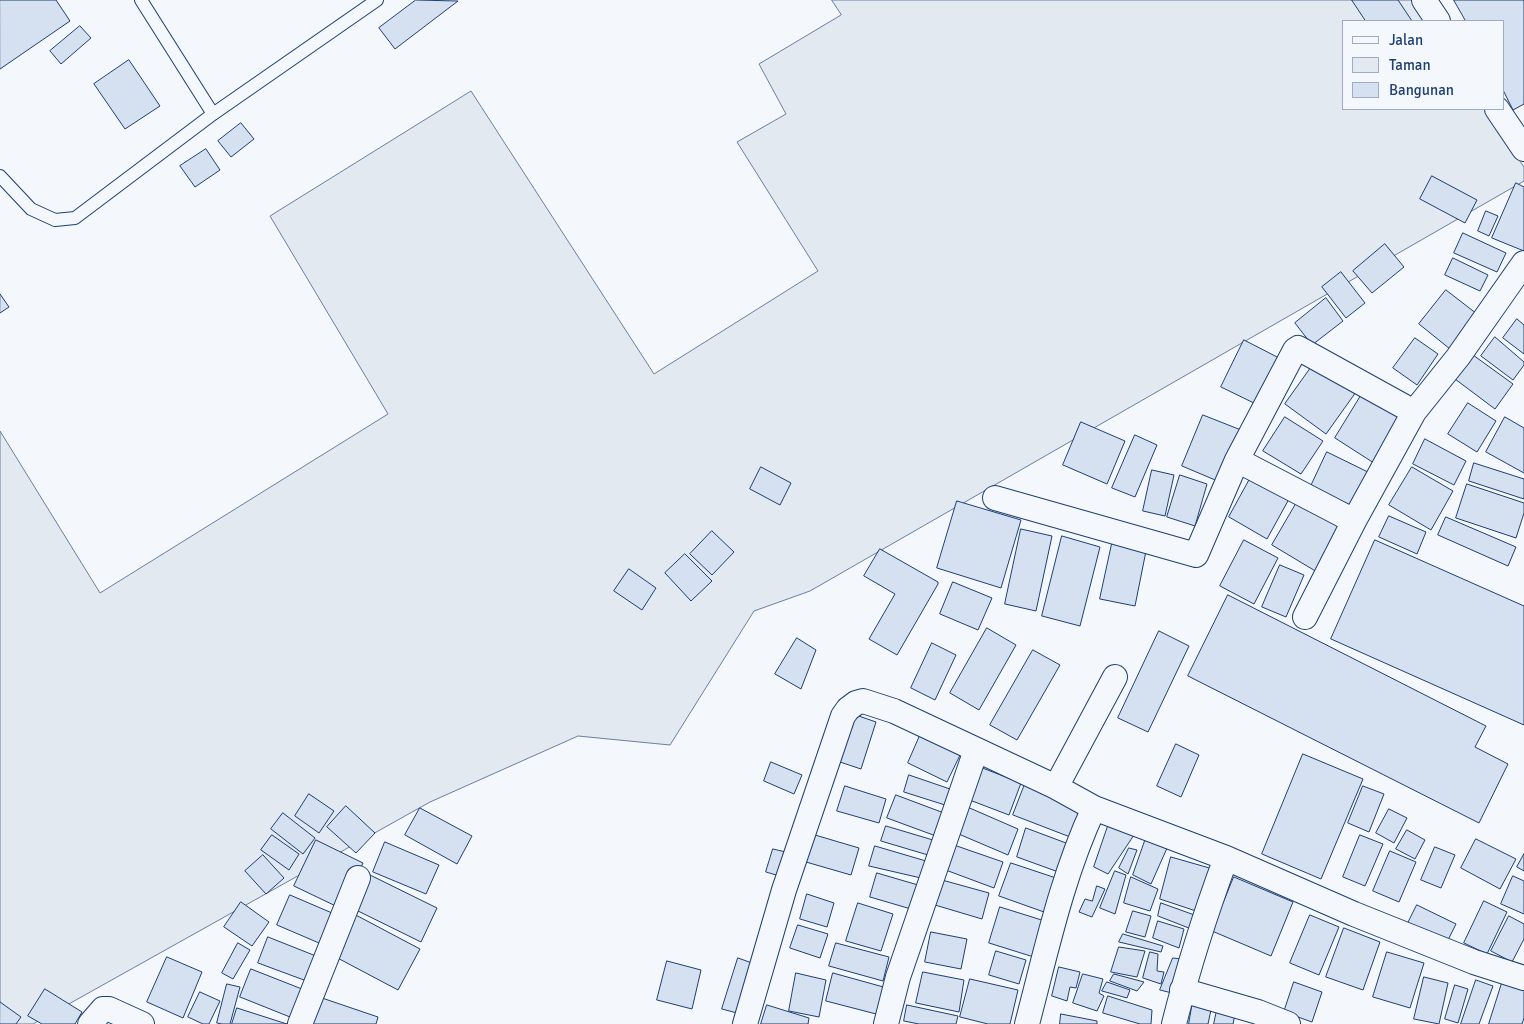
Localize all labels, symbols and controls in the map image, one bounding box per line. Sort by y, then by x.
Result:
legend [1342,20,1504,110]
text: Jalan [1389,31,1423,49]
text: Taman [1389,56,1431,74]
text: Bangunan [1389,81,1454,99]

